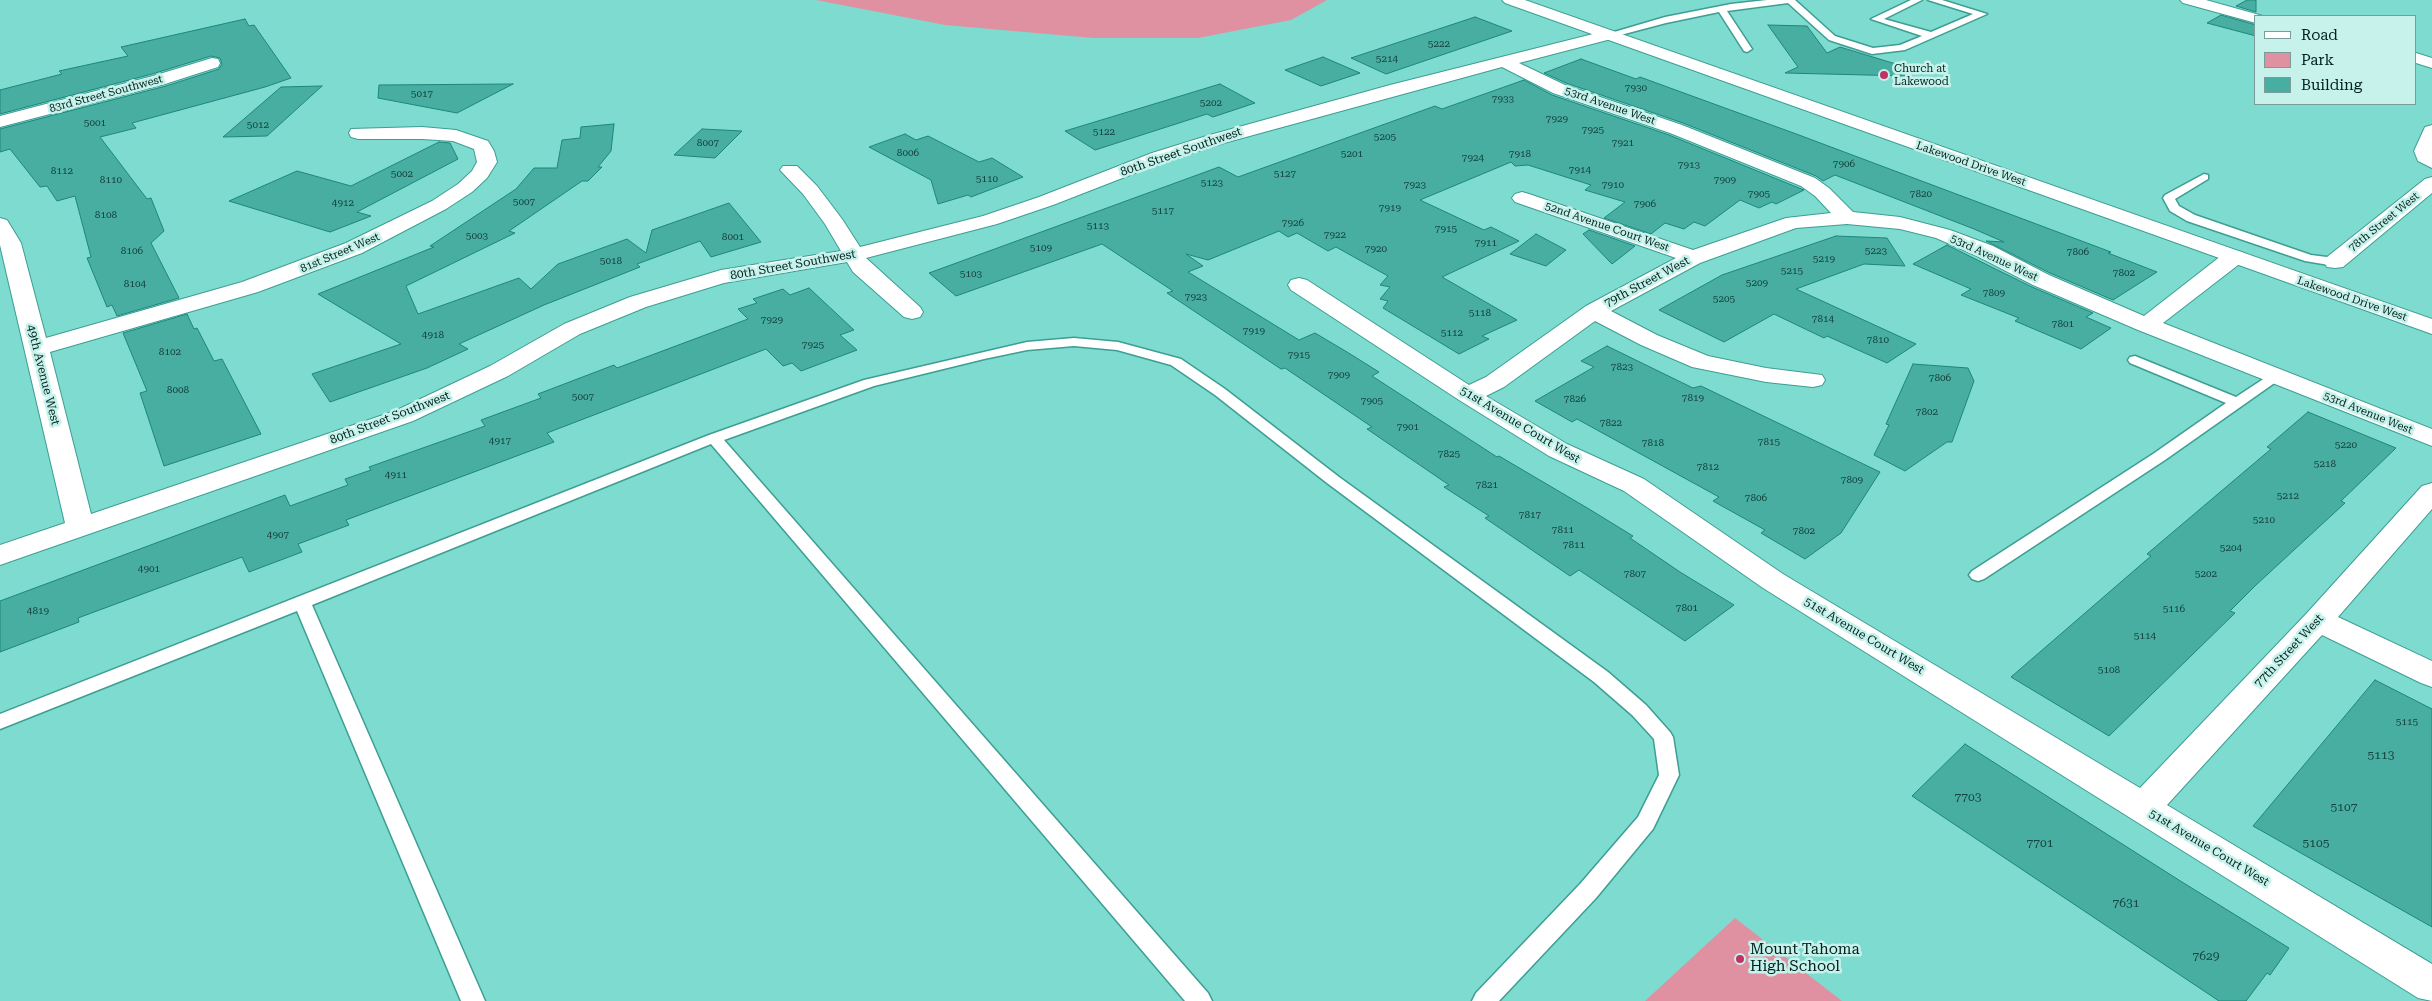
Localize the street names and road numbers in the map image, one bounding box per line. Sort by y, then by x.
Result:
street label: 83rd Street Southwest [48,73,164,115]
street label: 53rd Avenue West [1563,84,1657,128]
street label: 80th Street Southwest [1119,124,1243,180]
street label: Lakewood Drive West [1914,139,2028,189]
street label: 78th Street West [2346,190,2422,254]
street label: 52nd Avenue Court West [1543,199,1671,255]
street label: 81st Street West [298,230,382,276]
street label: 53rd Avenue West [1948,232,2040,284]
street label: 80th Street Southwest [729,247,857,283]
street label: 79th Street West [1602,253,1692,311]
street label: Lakewood Drive West [2295,274,2409,324]
street label: 49th Avenue West [24,323,62,427]
street label: 51st Avenue Court West [1457,383,1583,467]
street label: 80th Street Southwest [328,388,452,448]
street label: 53rd Avenue West [2322,389,2414,437]
street label: 51st Avenue Court West [1801,594,1927,678]
street label: 77th Street West [2251,611,2327,691]
street label: 51st Avenue Court West [2146,806,2272,890]

